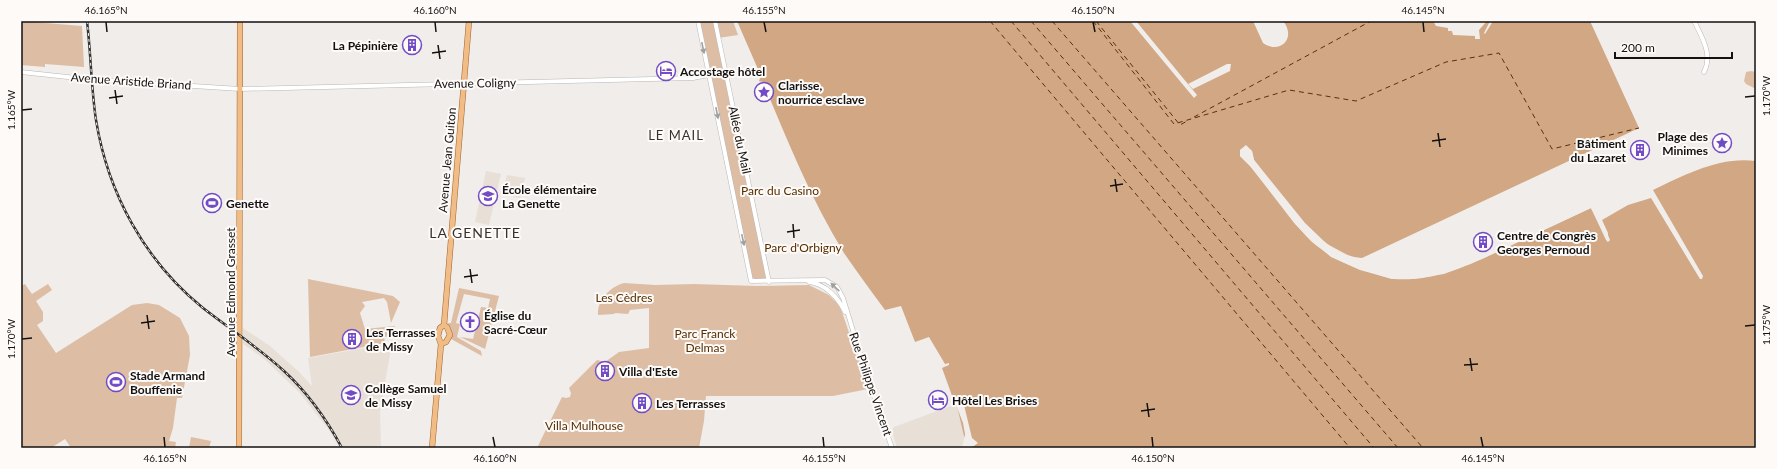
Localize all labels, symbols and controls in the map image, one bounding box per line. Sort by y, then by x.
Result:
text: 46.165°N [84,4,128,16]
text: 46.160°N [413,4,457,16]
text: 46.155°N [742,4,786,16]
text: 46.150°N [1071,4,1115,16]
text: 46.145°N [1401,4,1445,16]
building icon: La Pépinière [401,34,423,56]
scale bar [1615,34,1732,60]
place label: La Pépinière [332,38,399,53]
text: 200 m [1621,40,1655,55]
one-way arrow [701,42,707,54]
hotel icon: Accostage hôtel [655,60,677,82]
place label: Accostage hôtel [679,64,765,79]
street label: Avenue Aristide Briand [70,69,192,93]
street label: Avenue Coligny [434,75,517,91]
text: 1.170°W [1760,75,1772,116]
place label: Clarisse, nourrice esclave [778,78,865,107]
place icon: Clarisse, nourrice esclave [753,81,775,103]
text: 1.165°W [5,89,17,130]
street label: Allée du Mail [726,105,754,175]
street label: Avenue Jean Guiton [435,107,459,213]
one-way arrow [714,107,720,119]
district label: LE MAIL [648,127,704,143]
place label: Plage des Minimes [1657,129,1708,158]
place icon: Plage des Minimes [1711,132,1733,154]
place label: Bâtiment du Lazaret [1570,136,1627,165]
building icon: Bâtiment du Lazaret [1629,139,1651,161]
place label: École élémentaire La Genette [502,182,597,211]
park label: Parc du Casino [741,183,819,198]
school or university icon: École élémentaire La Genette [477,185,499,207]
sports icon: Genette [201,192,223,214]
place label: Genette [226,196,270,211]
district label: LA GENETTE [429,224,521,241]
street label: Avenue Edmond Grasset [223,227,238,357]
place label: Centre de Congrès Georges Pernoud [1497,228,1596,257]
building icon: Centre de Congrès Georges Pernoud [1472,231,1494,253]
one-way arrow [740,234,746,247]
park label: Parc d'Orbigny [764,240,843,255]
one-way arrow [830,282,840,291]
park label: Les Cèdres [596,290,652,305]
text: 1.175°W [1760,304,1772,345]
place label: Église du Sacré-Cœur [484,308,548,337]
church icon: Église du Sacré-Cœur [459,311,481,333]
text: 1.170°W [5,318,17,359]
place label: Les Terrasses de Missy [366,325,436,354]
park label: Parc Franck Delmas [675,326,736,355]
building icon: Les Terrasses de Missy [341,328,363,350]
street label: Rue Philippe Vincent [846,330,896,439]
building icon: Villa d'Este [594,360,616,382]
place label: Villa d'Este [618,364,678,379]
place label: Stade Armand Bouffenie [130,368,205,397]
sports icon: Stade Armand Bouffenie [105,371,127,393]
place label: Collège Samuel de Missy [365,381,446,410]
school or university icon: Collège Samuel de Missy [340,384,362,406]
hotel icon: Hôtel Les Brises [927,389,949,411]
building icon: Les Terrasses [631,392,653,414]
place label: Hôtel Les Brises [952,393,1037,408]
place label: Les Terrasses [656,396,726,411]
park label: Villa Mulhouse [545,418,623,433]
text: 46.165°N [143,452,187,464]
text: 46.160°N [473,452,517,464]
text: 46.155°N [802,452,846,464]
text: 46.150°N [1131,452,1175,464]
text: 46.145°N [1461,452,1505,464]

